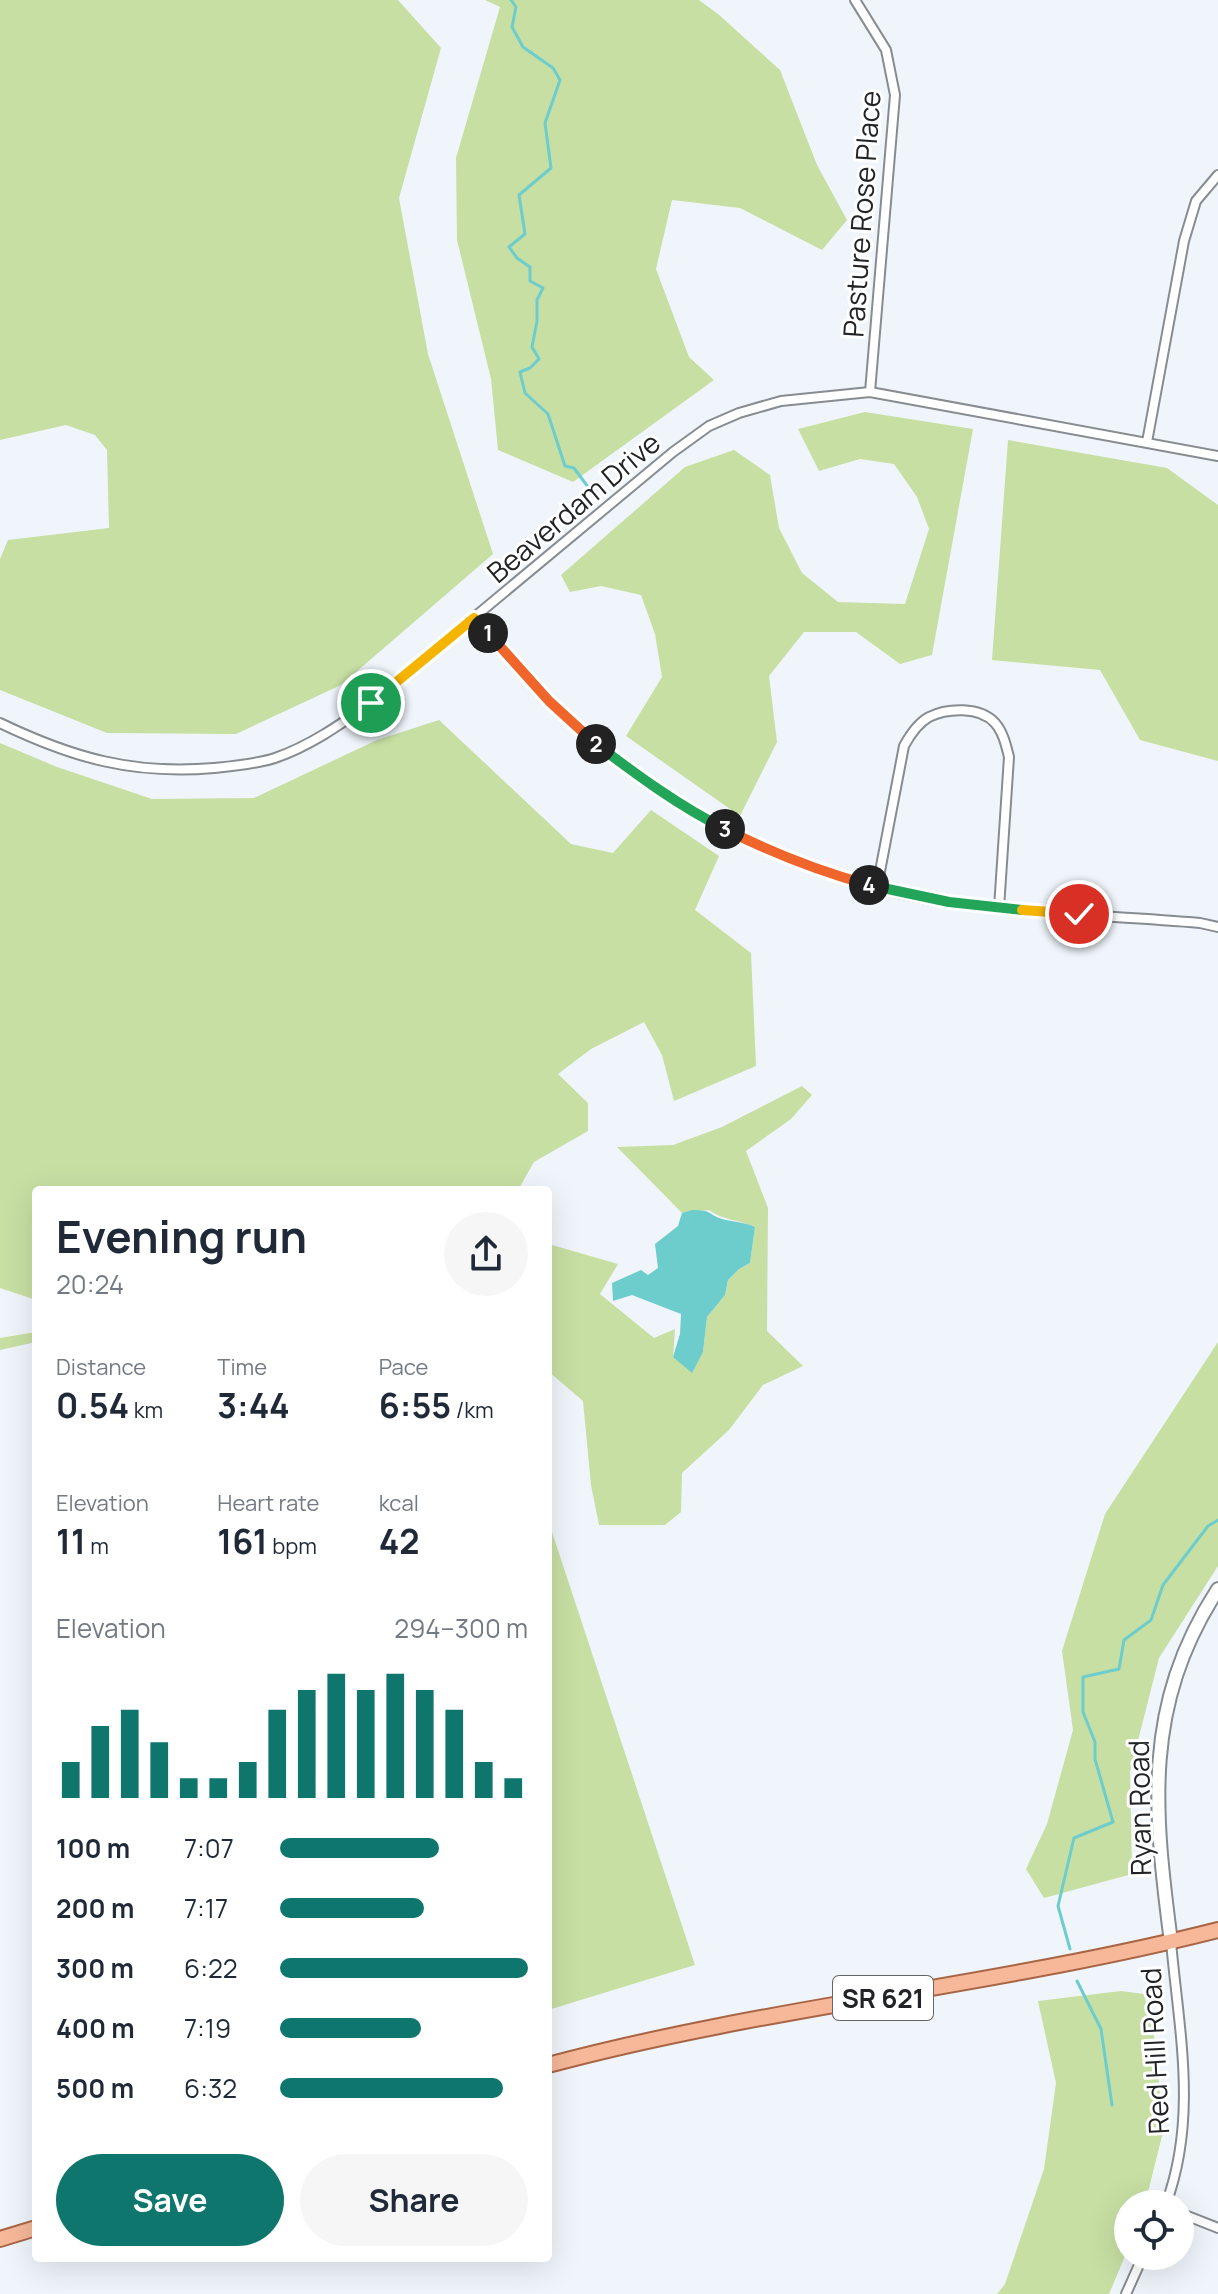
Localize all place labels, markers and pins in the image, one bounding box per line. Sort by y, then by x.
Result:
pin: 1 [468,613,508,653]
pin [337,669,405,737]
pin: 2 [576,724,616,764]
pin: 3 [705,809,745,849]
pin: 4 [849,865,889,905]
pin [1045,880,1113,948]

